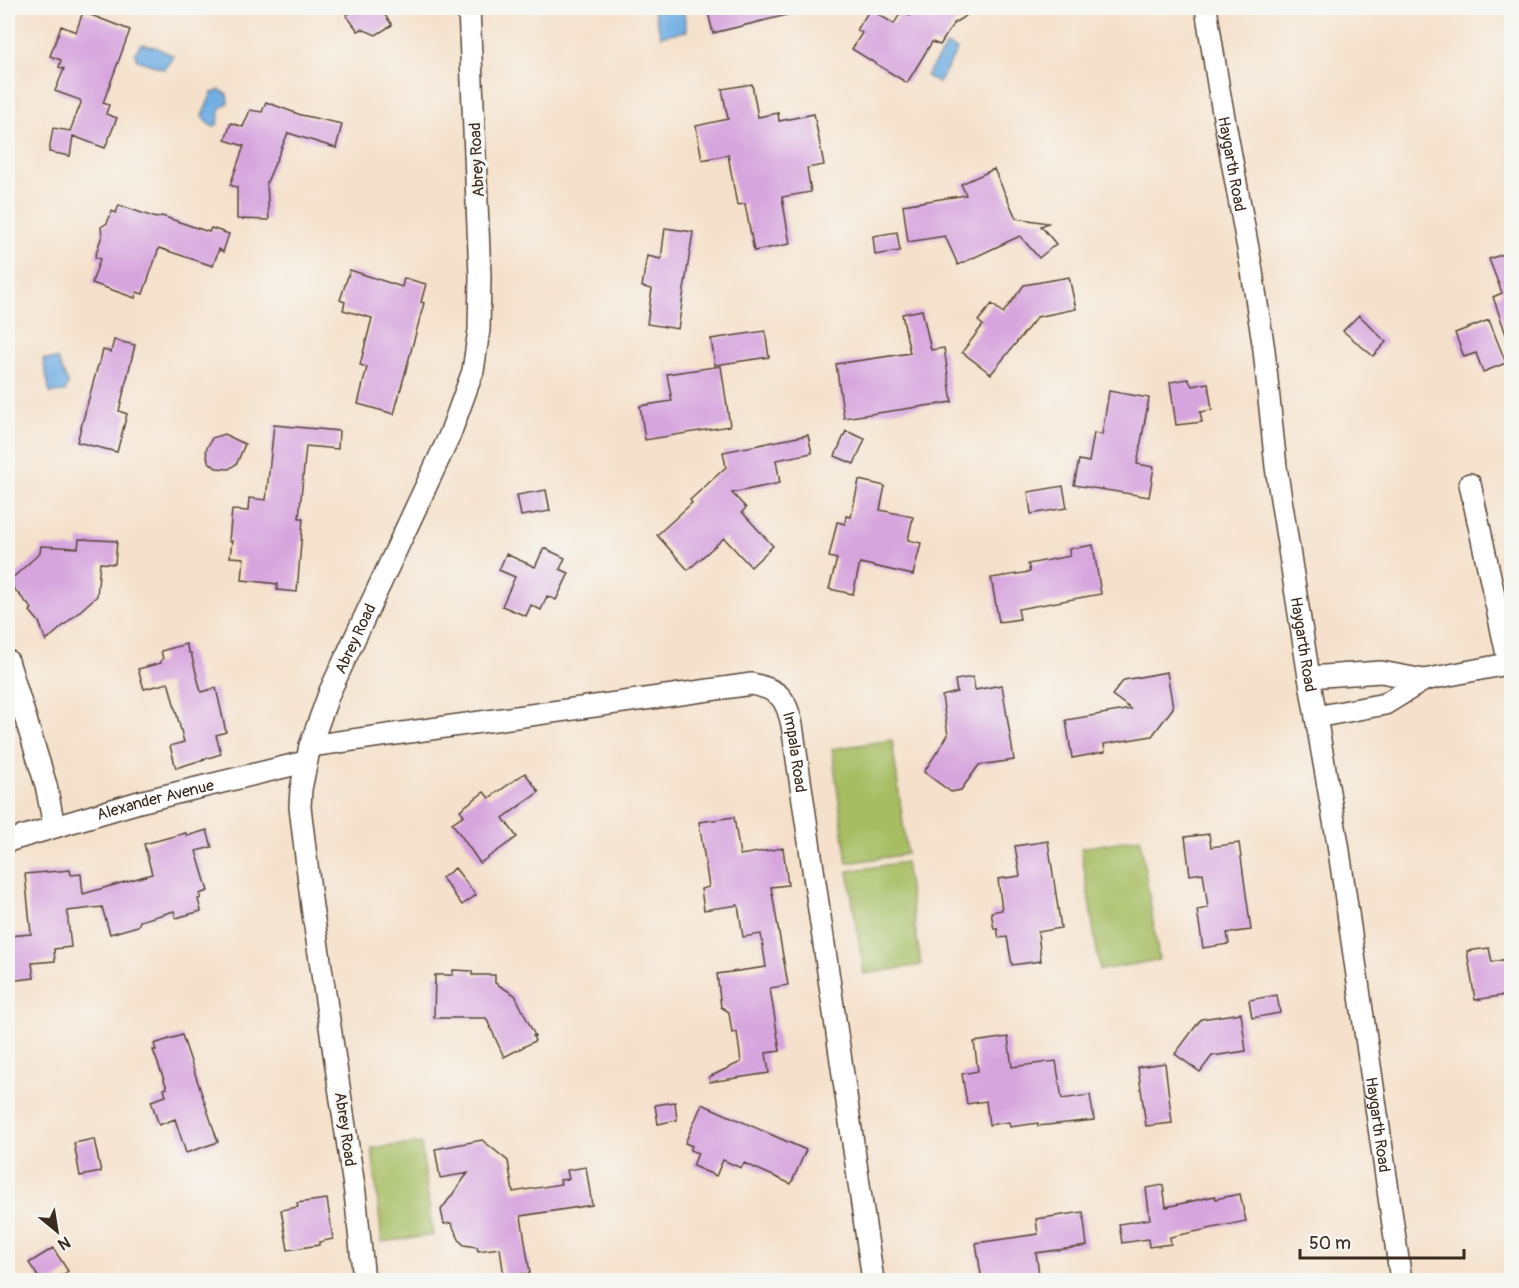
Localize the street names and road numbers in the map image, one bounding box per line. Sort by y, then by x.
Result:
street label: Haygarth Road [1213,115,1250,213]
street label: Abrey Road [465,122,489,198]
street label: Haygarth Road [1286,595,1320,694]
street label: Abrey Road [331,601,381,677]
street label: Impala Road [778,709,811,794]
street label: Alexander Avenue [94,775,216,825]
street label: Haygarth Road [1361,1076,1394,1174]
street label: Abrey Road [330,1091,360,1168]

